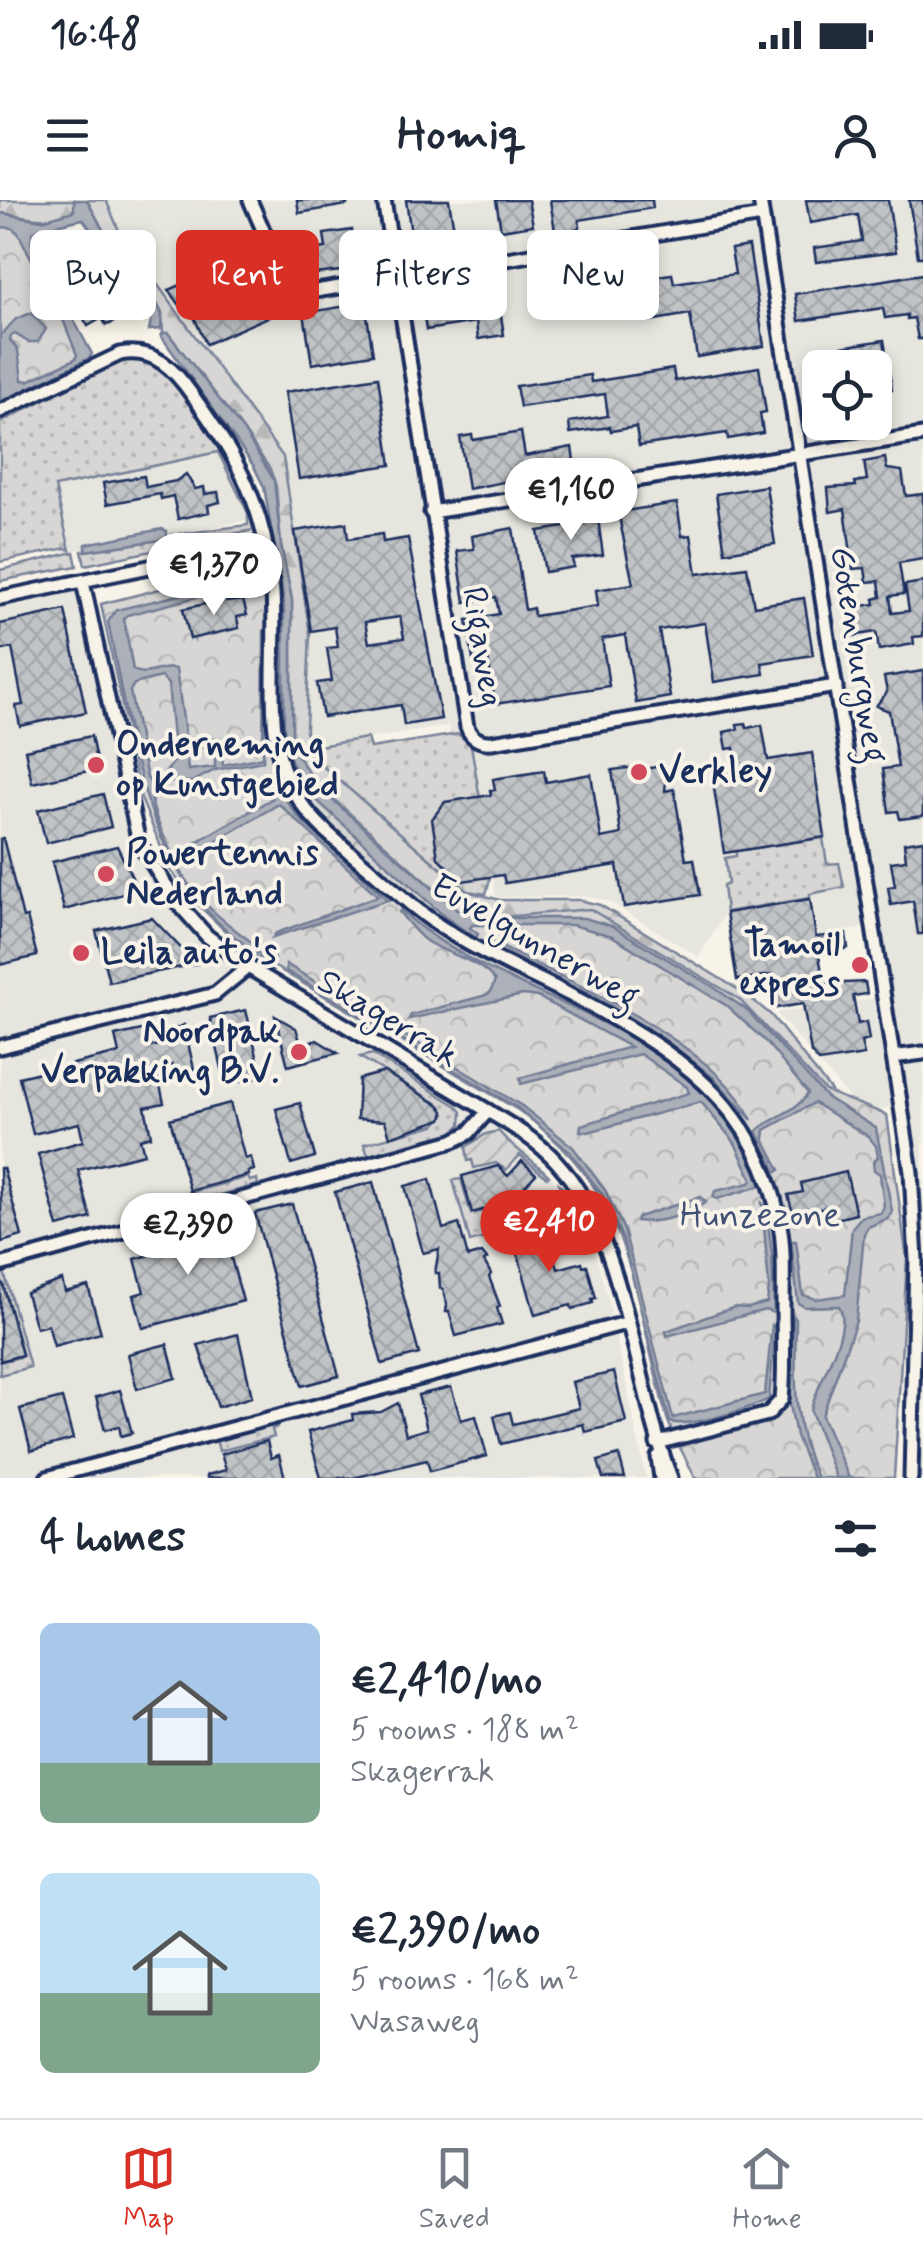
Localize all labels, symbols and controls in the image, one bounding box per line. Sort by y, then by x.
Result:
text: 16:48 [50,11,141,60]
text: Homiq [397,106,526,165]
icon: menu [40,108,95,163]
icon: person [828,108,883,163]
chip: Buy [30,230,156,320]
chip: Rent [176,230,319,320]
chip: Filters [339,230,507,320]
chip: New [527,230,659,320]
map controls [802,350,892,440]
button: locate [802,350,892,440]
pin: €1,160 [490,458,652,543]
text: €1,160 [527,469,615,511]
pin: €1,370 [133,533,295,618]
street label: Gotenburgweg [814,543,898,767]
text: €1,370 [168,544,260,586]
street label: Rigaweg [446,584,514,711]
place label: Onderneming op Kunstgebied [116,722,339,809]
place label: Verkley [659,749,772,795]
marker: Onderneming op Kunstgebied [85,754,107,776]
marker: Verkley [628,761,650,783]
place label: Powertennis Nederland [126,831,319,917]
marker: Powertennis Nederland [95,863,117,885]
street label: Euvelgunnerweg [420,864,648,1024]
place label: Tamoil express [739,922,841,1008]
place label: Leila auto's [101,930,277,976]
marker: Leila auto's [70,942,92,964]
marker: Tamoil express [849,954,871,976]
street label: Skagerrak [307,959,467,1082]
place label: Noordpak Verpakking B.V. [41,1009,279,1096]
marker: Noordpak Verpakking B.V. [288,1041,310,1063]
pin: €2,410 [468,1190,630,1275]
pin: €2,390 [107,1193,269,1278]
park label: Hunzezone [680,1193,840,1239]
text: €2,410 [502,1201,596,1243]
text: €2,390 [142,1204,234,1246]
text: 4 homes [40,1511,186,1566]
icon: filters [828,1511,883,1566]
text: €2,410/mo [350,1654,542,1709]
icon: home [120,1663,240,1783]
text: 5 rooms · 188 m² [350,1709,579,1751]
text: Skagerrak [350,1751,494,1793]
text: €2,390/mo [350,1904,540,1959]
icon: home [120,1913,240,2033]
text: 5 rooms · 168 m² [350,1959,579,2001]
text: Wasaweg [350,2001,480,2043]
tab: Map [121,2141,176,2238]
tab: Saved [419,2141,490,2238]
tab: Home [732,2141,802,2238]

